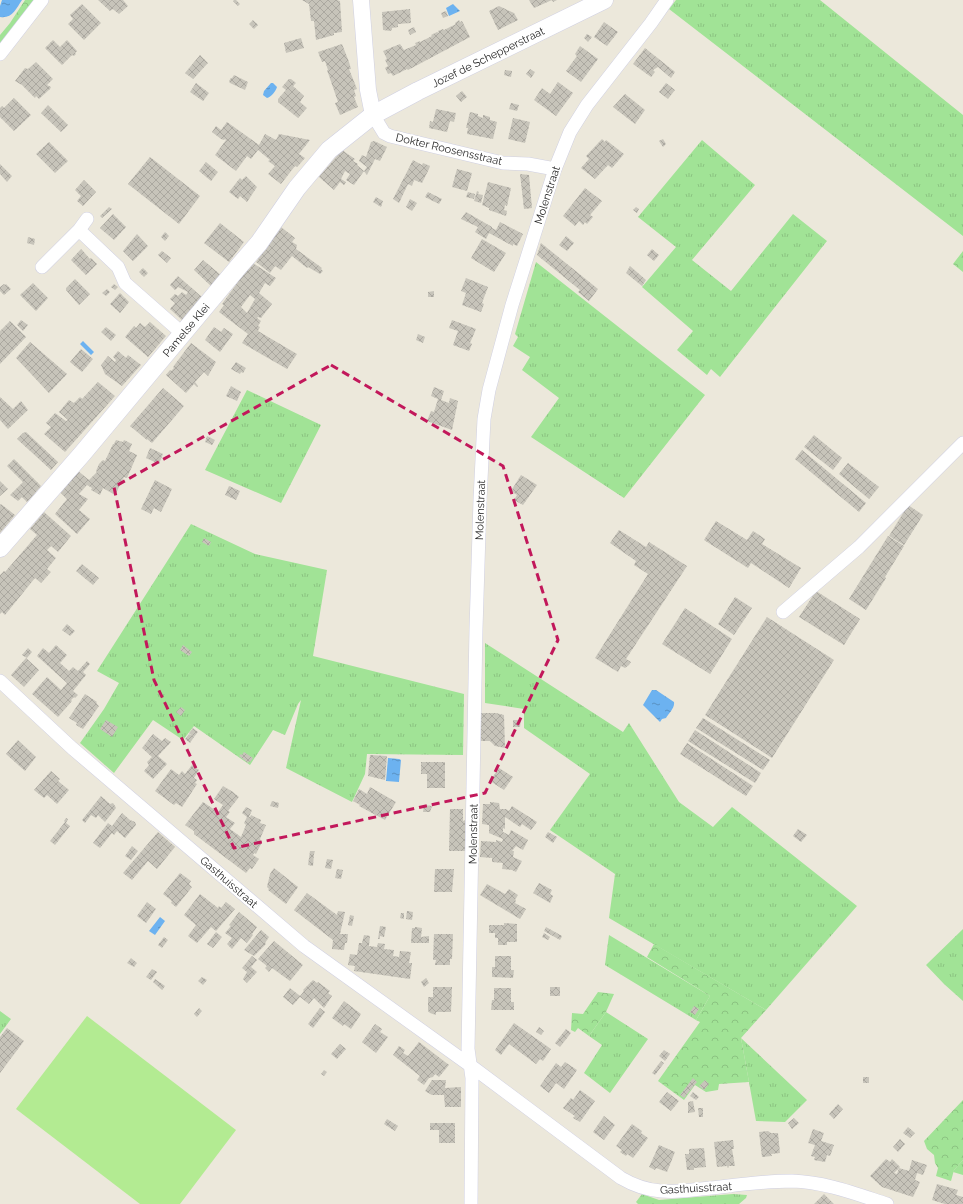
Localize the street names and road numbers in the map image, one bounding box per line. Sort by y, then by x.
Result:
street label: Jozef de Schepperstraat [430,24,547,90]
street label: Dokter Roosensstraat [394,131,504,168]
street label: Molenstraat [532,164,563,226]
street label: Pamelse Klei [160,301,213,360]
street label: Molenstraat [473,479,488,540]
street label: Molenstraat [466,803,481,864]
street label: Gasthuisstraat [197,854,260,911]
street label: Gasthuisstraat [660,1180,733,1197]

